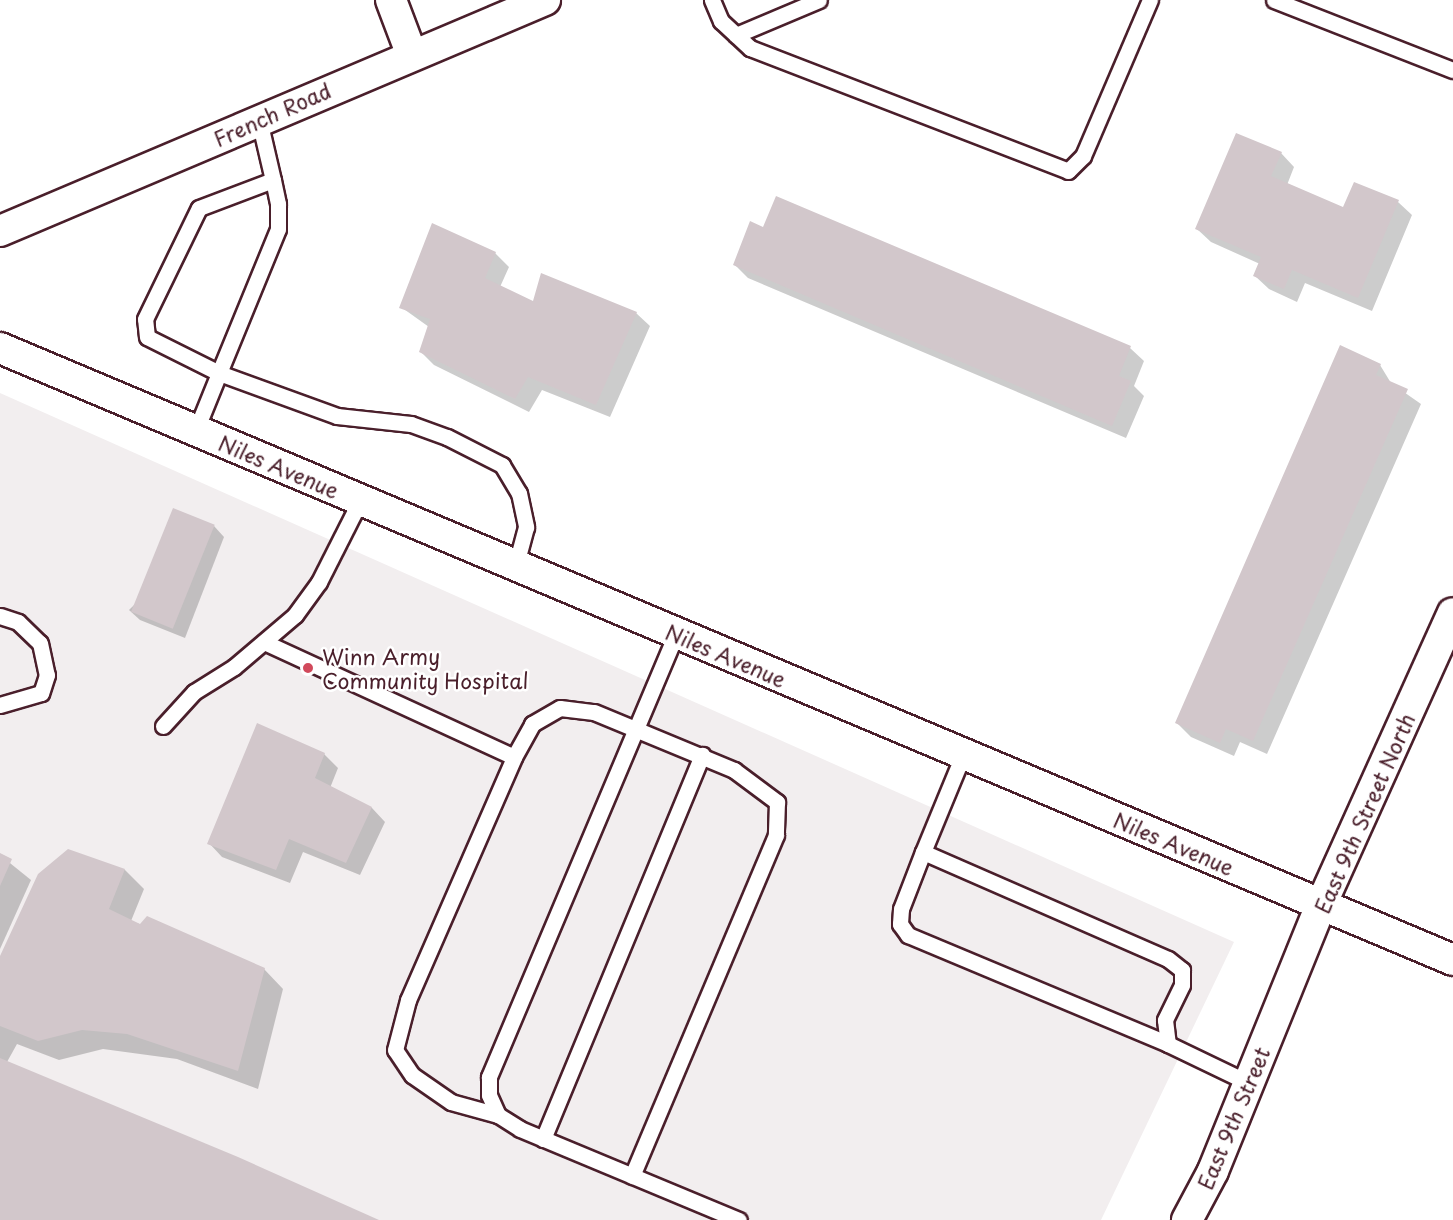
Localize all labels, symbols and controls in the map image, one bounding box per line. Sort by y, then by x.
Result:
street label: French Road [209,77,335,151]
street label: Niles Avenue [215,429,343,503]
street label: Niles Avenue [662,618,790,692]
place label: Winn Army Community Hospital [322,643,530,693]
marker: Winn Army Community Hospital [299,659,317,677]
street label: East 9th Street North [1308,708,1420,918]
street label: Niles Avenue [1110,806,1238,880]
street label: East 9th Street [1192,1043,1274,1193]

